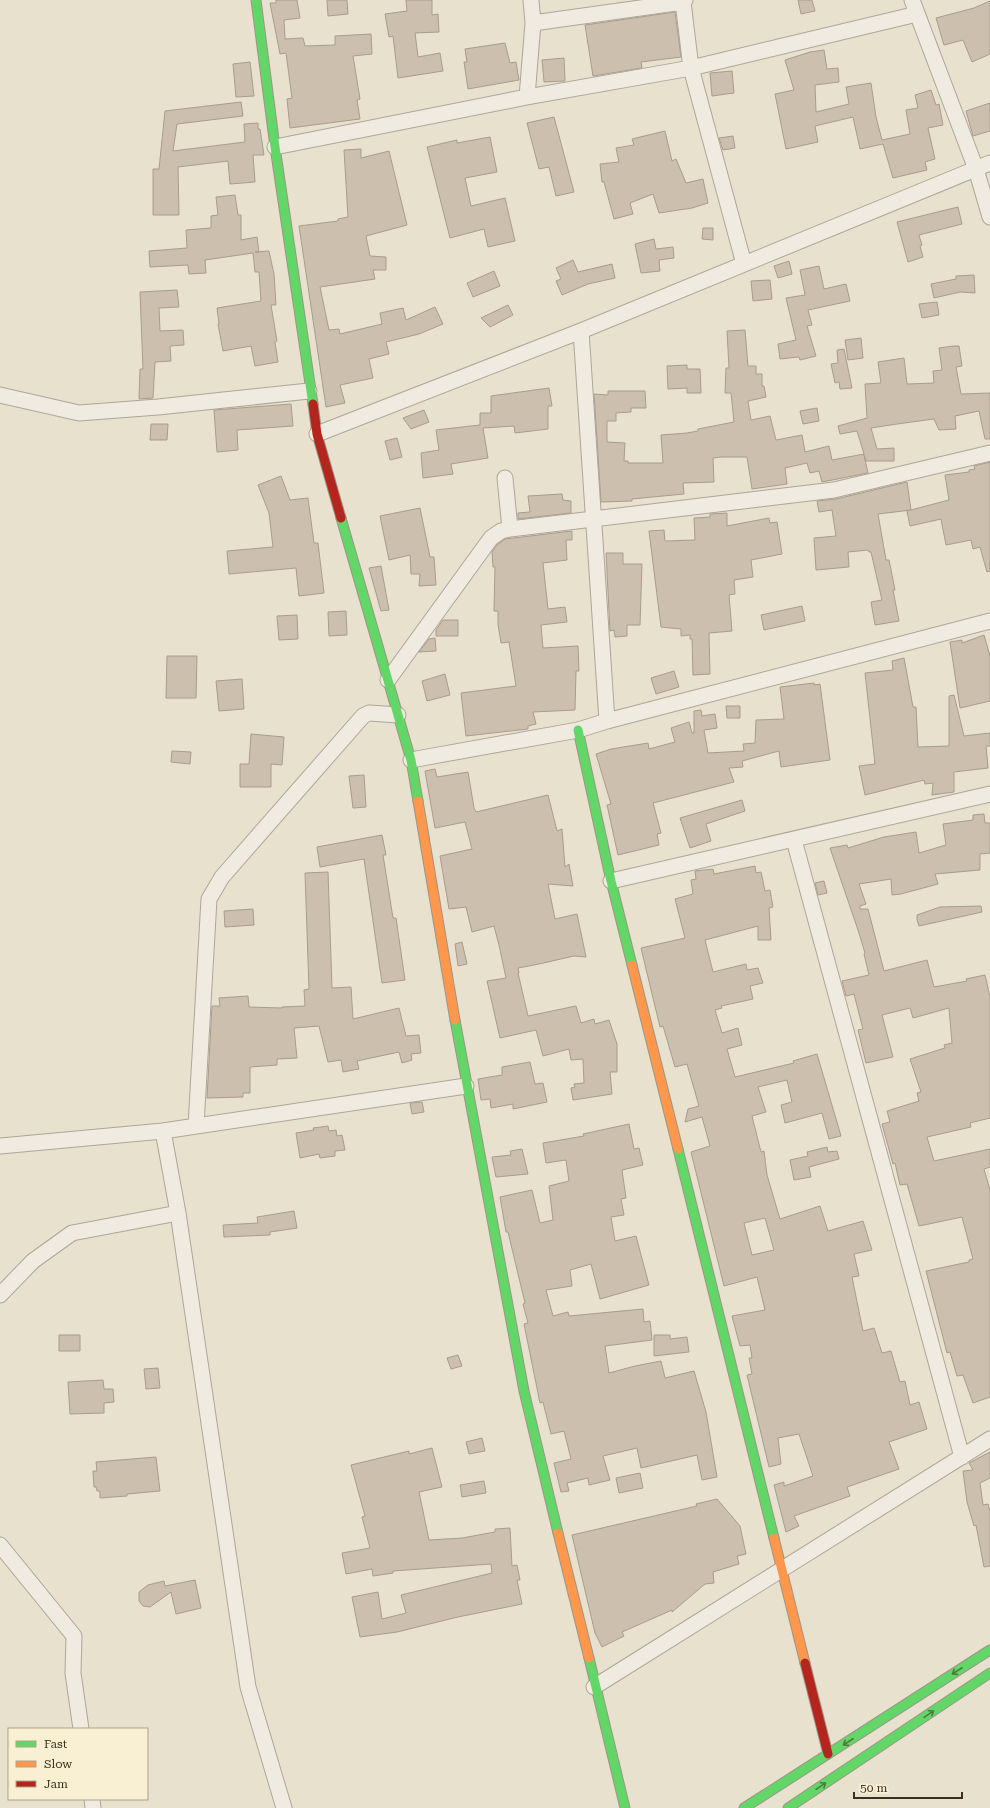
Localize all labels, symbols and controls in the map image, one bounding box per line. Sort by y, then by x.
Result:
one-way arrow [951,1668,963,1676]
one-way arrow [923,1710,934,1718]
legend [8,1728,148,1800]
text: Fast [44,1737,68,1751]
one-way arrow [842,1738,854,1746]
text: Slow [44,1757,72,1771]
scale bar [854,1774,962,1800]
text: Jam [44,1777,68,1791]
text: 50 m [860,1781,887,1795]
one-way arrow [815,1782,827,1790]

